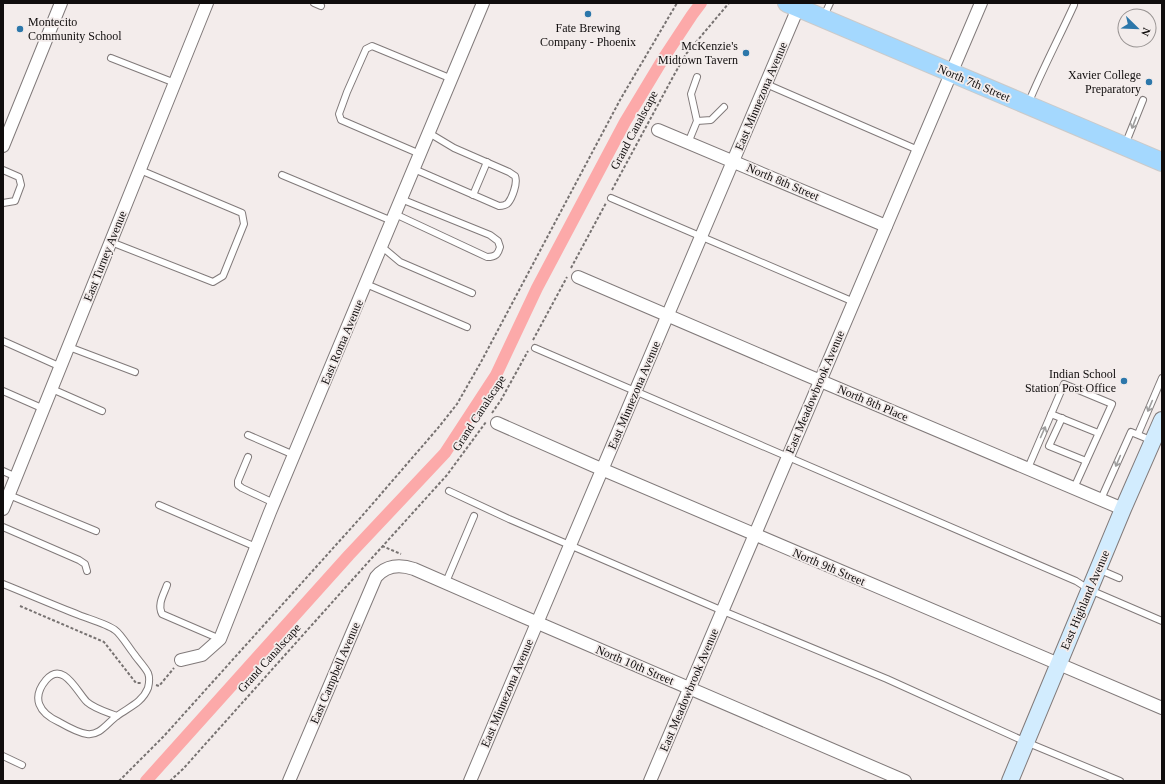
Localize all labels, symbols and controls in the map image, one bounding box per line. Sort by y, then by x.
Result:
north arrow [1117,8,1157,48]
marker: Fate Brewing Company - Phoenix [583,9,593,19]
place label: Montecito Community School [28,15,122,43]
place label: Fate Brewing Company - Phoenix [540,21,636,49]
marker: Montecito Community School [15,24,25,34]
text: N [1139,26,1153,38]
place label: McKenzie's Midtown Tavern [658,39,738,67]
street label: East Minnezona Avenue [732,40,790,152]
marker: McKenzie's Midtown Tavern [741,48,751,58]
street label: North 7th Street [936,61,1013,105]
place label: Xavier College Preparatory [1068,68,1141,96]
marker: Xavier College Preparatory [1144,77,1154,87]
street label: Grand Canalscape [607,88,661,172]
one-way arrow [1129,117,1137,129]
street label: North 8th Street [745,160,822,204]
street label: East Turney Avenue [80,209,130,303]
street label: East Roma Avenue [318,297,366,387]
street label: East Meadowbrook Avenue [783,328,847,456]
street label: East Minnezona Avenue [605,339,663,451]
place label: Indian School Station Post Office [1025,367,1117,395]
street label: Grand Canalscape [449,372,509,454]
marker: Indian School Station Post Office [1119,376,1129,386]
street label: North 8th Place [836,382,910,424]
one-way arrow [1145,400,1153,412]
one-way arrow [1040,427,1047,439]
one-way arrow [1114,454,1121,466]
street label: North 9th Street [791,545,868,589]
street label: East Highland Avenue [1058,548,1112,652]
street label: East Campbell Avenue [307,620,363,726]
street label: Grand Canalscape [234,621,304,695]
street label: East Meadowbrook Avenue [657,626,721,754]
street label: East Minnezona Avenue [478,637,536,749]
street label: North 10th Street [594,642,677,688]

